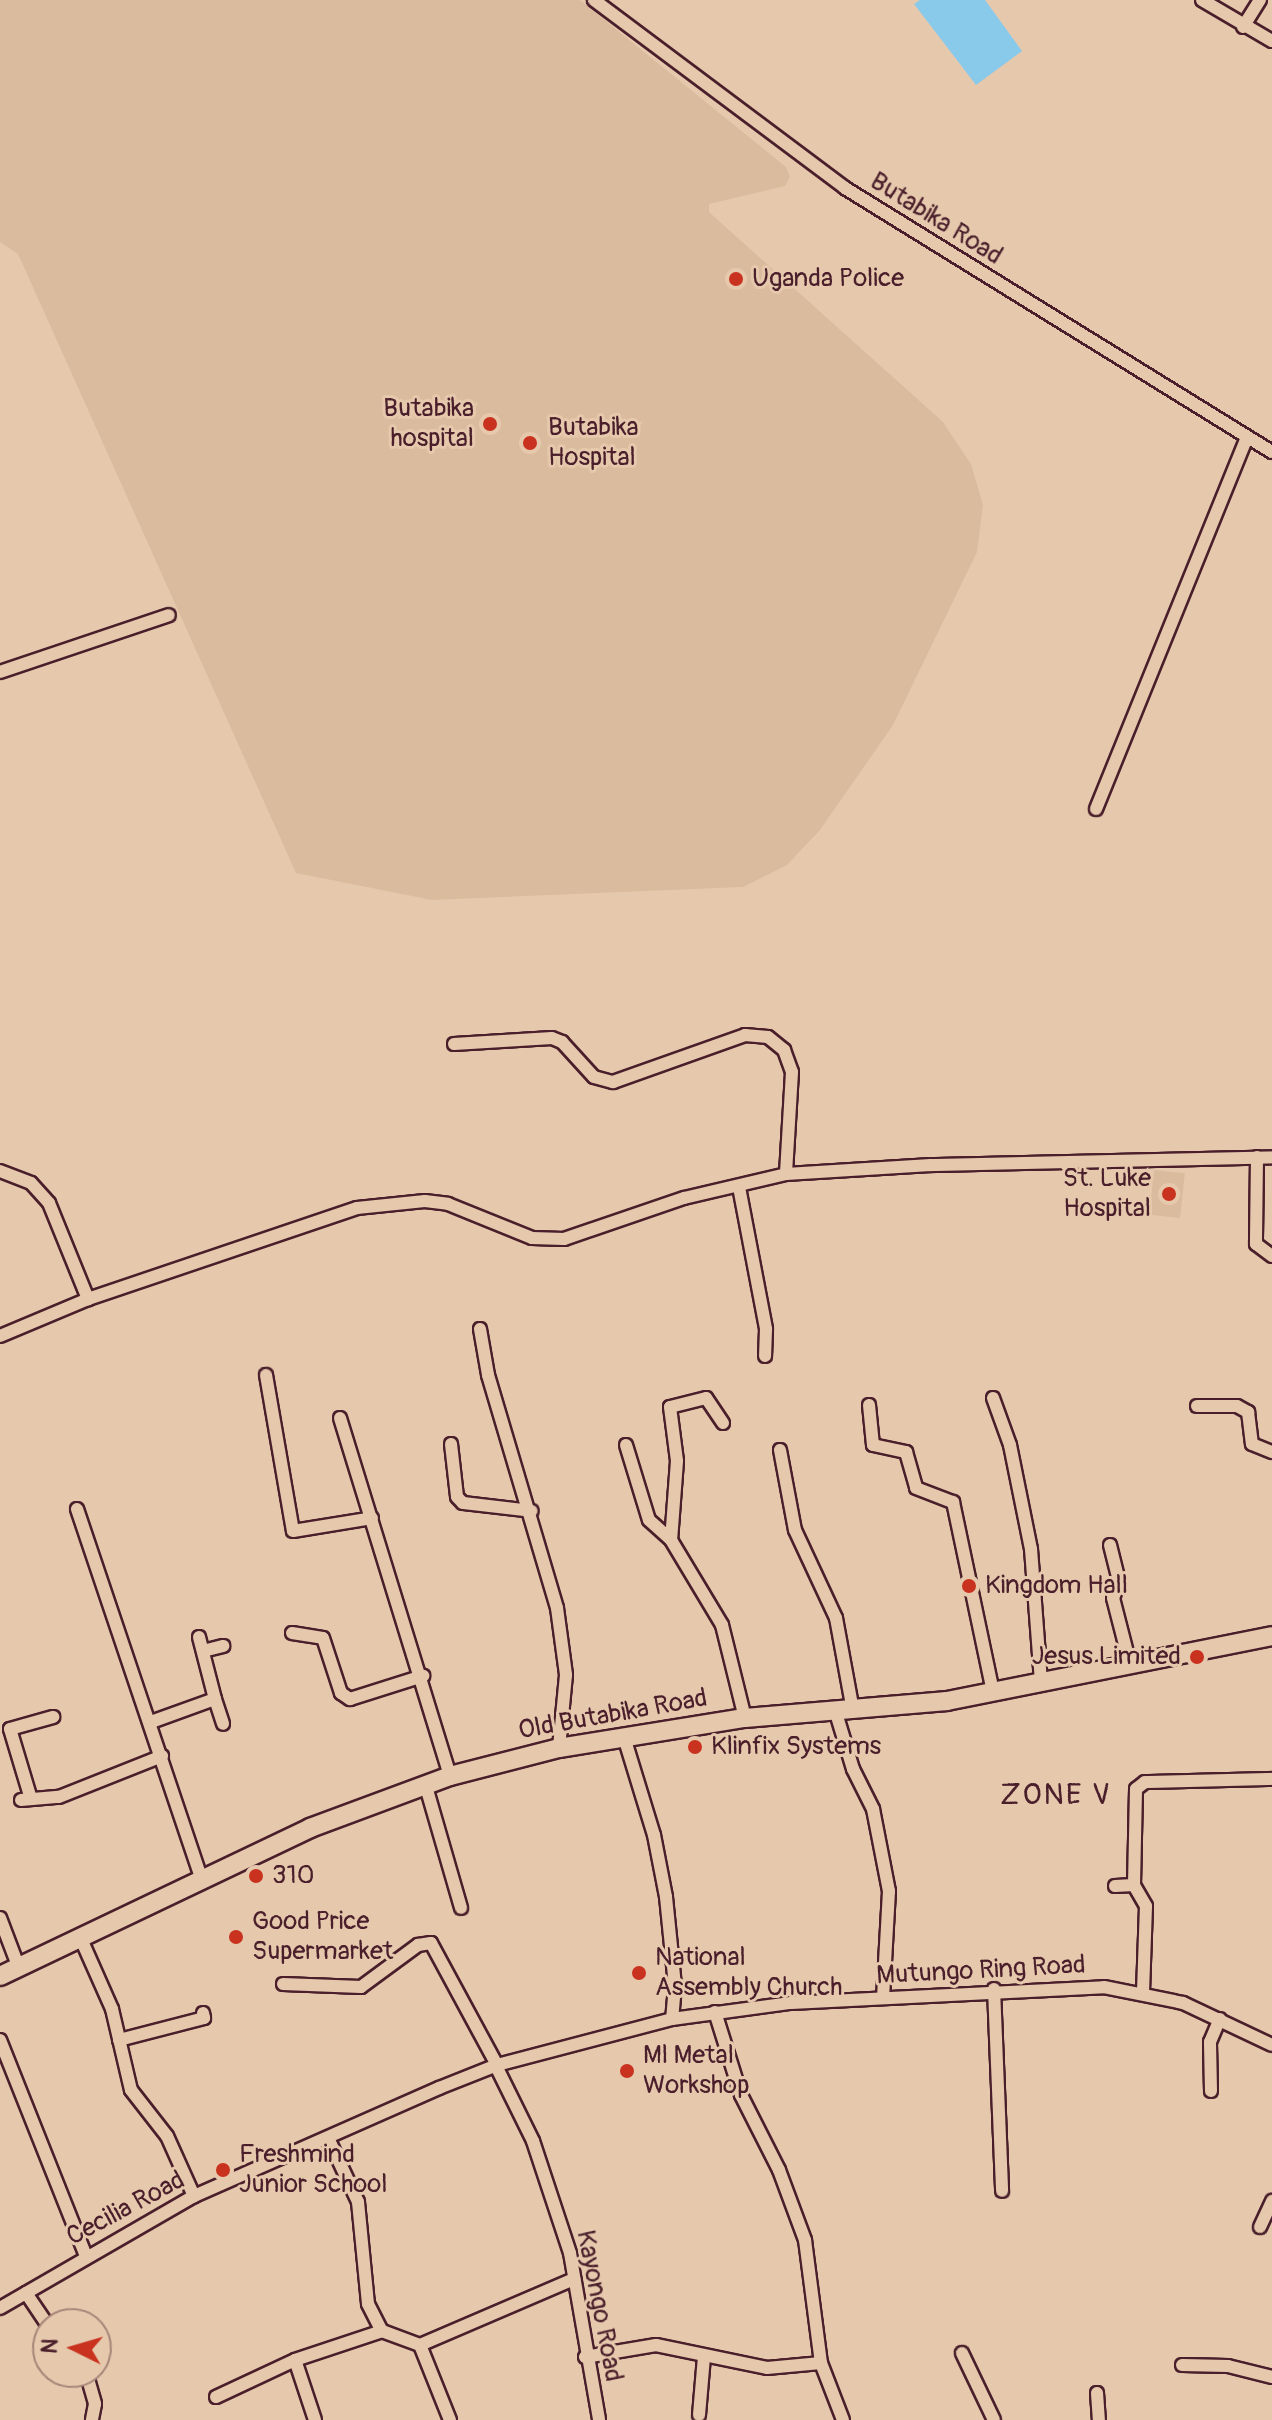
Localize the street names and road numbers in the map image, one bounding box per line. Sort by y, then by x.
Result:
street label: Butabika Road [864,166,1008,272]
street label: Old Butabika Road [516,1683,710,1747]
street label: Mutungo Ring Road [876,1950,1086,1992]
street label: Cecilia Road [62,2165,190,2253]
street label: Kayongo Road [569,2228,629,2384]

